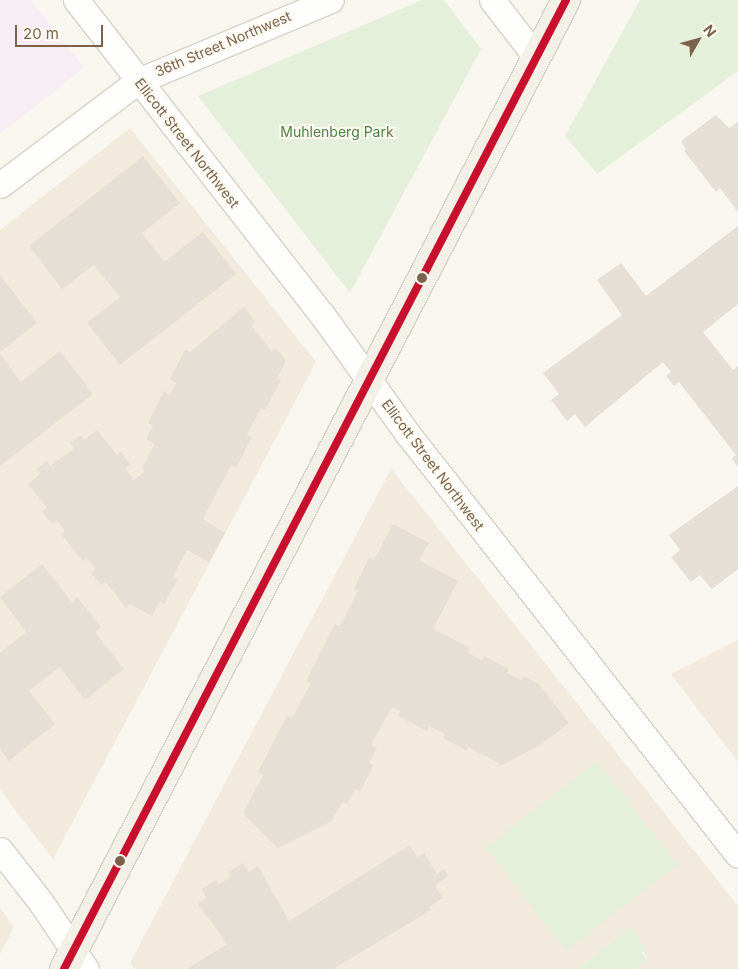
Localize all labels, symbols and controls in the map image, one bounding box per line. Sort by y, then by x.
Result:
street label: 36th Street Northwest [152,8,294,80]
scale bar [18,15,105,47]
north arrow [673,15,723,65]
text: N [700,21,720,40]
text: 20 m [23,24,59,43]
street label: Ellicott Street Northwest [131,75,243,211]
park label: Muhlenberg Park [280,124,394,140]
unlabelled marker [417,273,427,283]
street label: Ellicott Street Northwest [378,396,488,534]
unlabelled marker [115,856,125,866]

